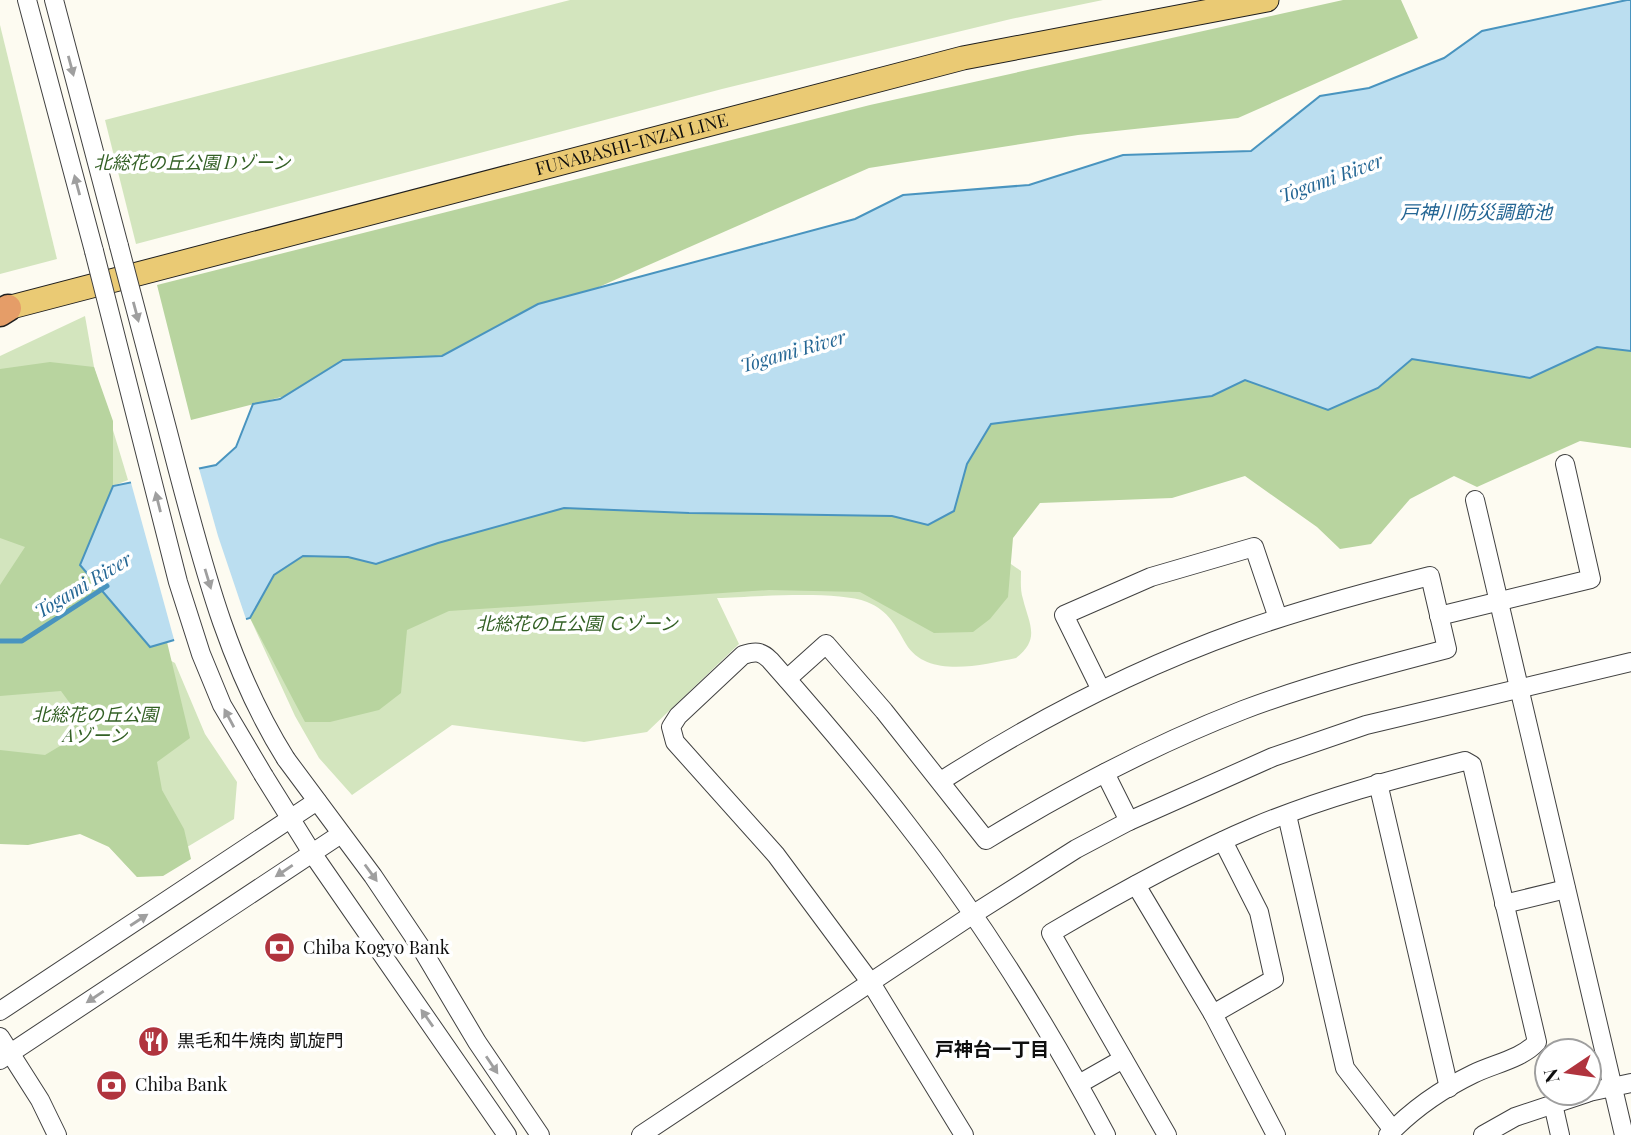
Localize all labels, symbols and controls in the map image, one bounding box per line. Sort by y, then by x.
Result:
one-way arrow [66,55,77,77]
street label: FUNABASHI-INZAI LINE [533,107,730,180]
water label: Togami River [1275,146,1387,208]
park label: 北総花の丘公園 Dゾーン [94,150,291,174]
one-way arrow [71,175,81,196]
water label: 戸神川防災調節池 [1400,198,1554,224]
one-way arrow [131,301,142,323]
water label: Togami River [737,322,849,378]
one-way arrow [152,491,163,513]
water label: Togami River [29,545,137,623]
one-way arrow [203,568,213,589]
park label: 北総花の丘公園 Ｃゾーン [476,611,679,635]
park label: 北総花の丘公園 Aゾーン [32,702,161,747]
one-way arrow [223,708,235,728]
one-way arrow [275,864,294,877]
one-way arrow [363,864,377,882]
one-way arrow [129,914,148,927]
bank icon: Chiba Kogyo Bank [263,931,297,965]
place label: Chiba Kogyo Bank [303,935,450,959]
one-way arrow [86,990,104,1004]
one-way arrow [420,1008,433,1028]
restaurant icon: 黒毛和牛焼肉 凱旋門 [137,1024,171,1058]
place label: 黒毛和牛焼肉 凱旋門 [177,1028,343,1052]
district label: 戸神台一丁目 [935,1035,1049,1061]
north arrow [1533,1037,1603,1107]
one-way arrow [485,1056,499,1074]
text: N [1536,1066,1565,1086]
bank icon: Chiba Bank [95,1068,129,1102]
place label: Chiba Bank [135,1072,228,1096]

